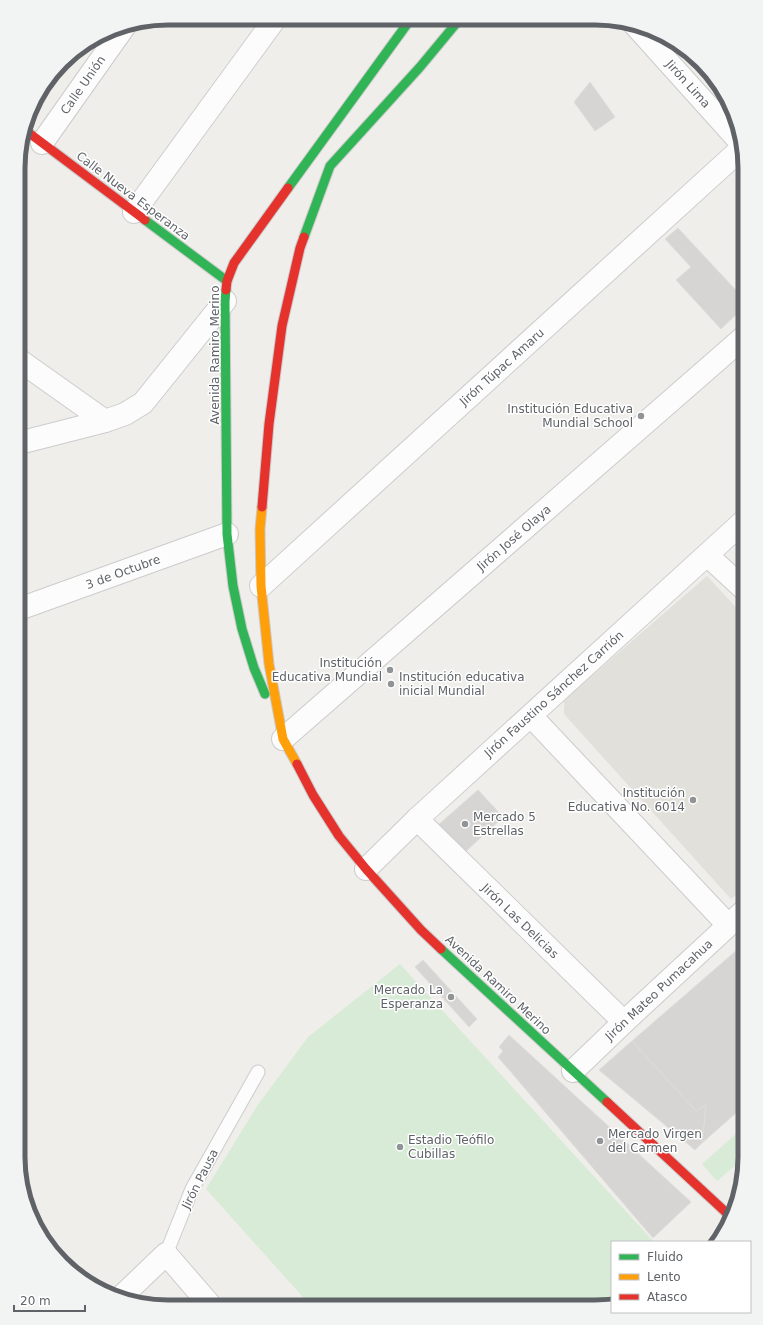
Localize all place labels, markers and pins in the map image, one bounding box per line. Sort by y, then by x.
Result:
place label: Institución Educativa Mundial School [507,402,633,430]
marker: Institución Educativa Mundial School [636,411,646,421]
place label: Institución Educativa Mundial [272,656,382,684]
marker: Institución Educativa Mundial [385,665,395,675]
place label: Institución educativa inicial Mundial [399,670,525,698]
marker: Institución educativa inicial Mundial [386,679,396,689]
place label: Institución Educativa No. 6014 [568,786,685,814]
marker: Institución Educativa No. 6014 [688,795,698,805]
place label: Mercado 5 Estrellas [473,810,536,838]
marker: Mercado 5 Estrellas [460,819,470,829]
place label: Mercado La Esperanza [374,983,443,1011]
marker: Mercado La Esperanza [446,992,456,1002]
place label: Mercado Virgen del Carmen [608,1127,702,1155]
place label: Estadio Teófilo Cubillas [408,1133,494,1161]
marker: Mercado Virgen del Carmen [595,1136,605,1146]
marker: Estadio Teófilo Cubillas [395,1142,405,1152]

